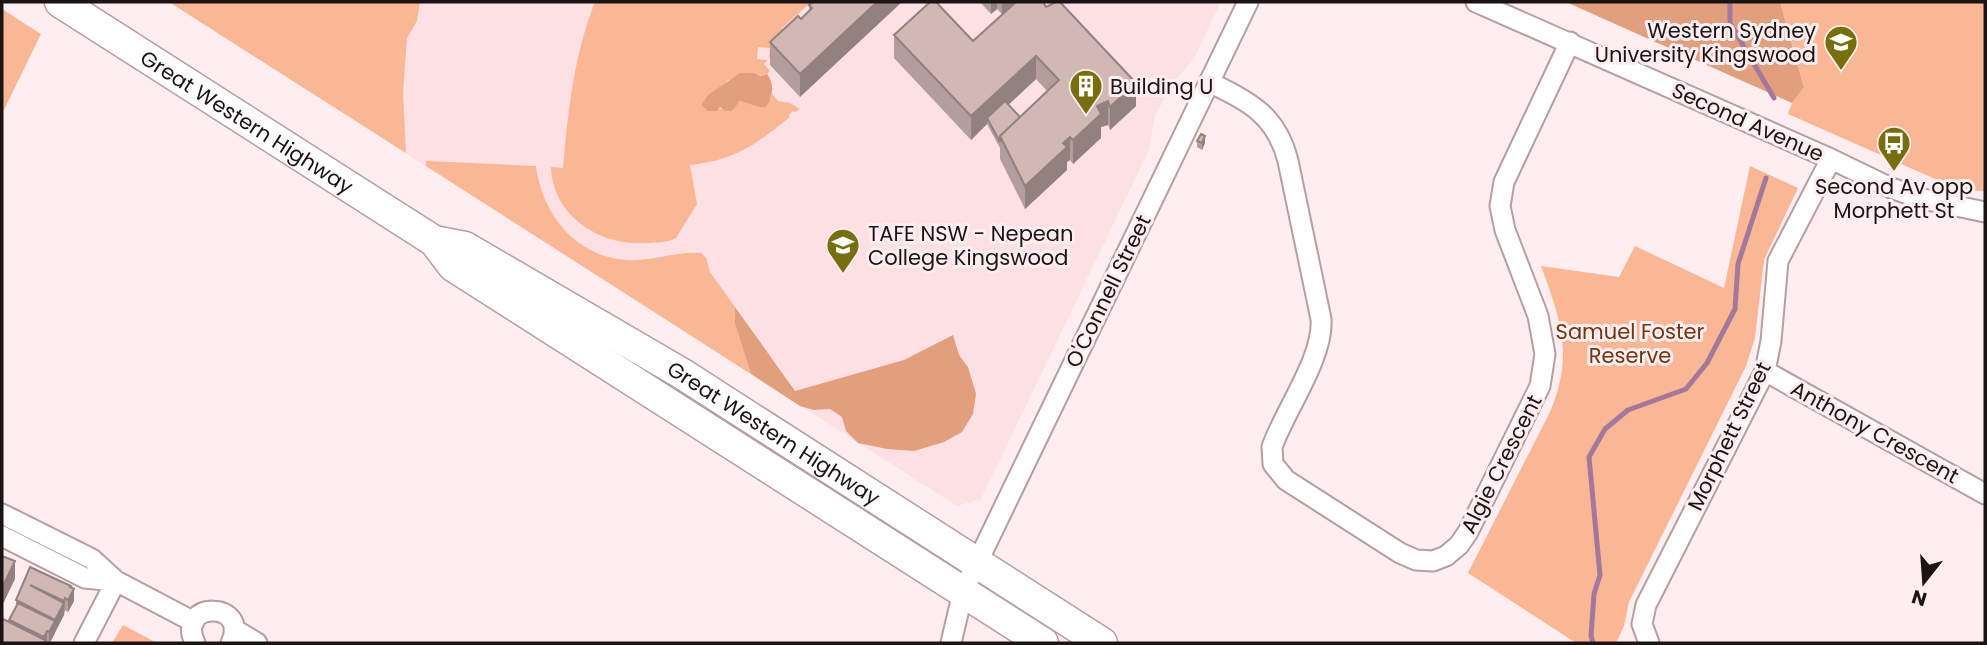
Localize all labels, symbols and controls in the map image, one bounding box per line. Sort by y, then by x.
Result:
place label: Western Sydney University Kingswood [1595,16,1816,69]
school or university icon: Western Sydney University Kingswood [1822,23,1860,72]
street label: Great Western Highway [135,43,359,200]
building icon: Building U [1067,67,1105,116]
place label: Building U [1110,72,1213,101]
street label: Second Avenue [1667,75,1829,169]
bus stop icon: Second Av opp Morphett St [1875,124,1913,173]
place label: Second Av opp Morphett St [1815,172,1973,225]
street label: O'Connell Street [1058,210,1158,372]
place label: TAFE NSW - Nepean College Kingswood [868,219,1073,272]
school or university icon: TAFE NSW - Nepean College Kingswood [824,226,862,275]
park label: Samuel Foster Reserve [1556,317,1705,370]
street label: Great Western Highway [662,354,886,512]
street label: Morphett Street [1680,357,1778,515]
street label: Anthony Crescent [1786,374,1964,490]
street label: Algie Crescent [1454,390,1548,538]
north arrow [1889,547,1959,617]
text: N [1908,583,1930,613]

